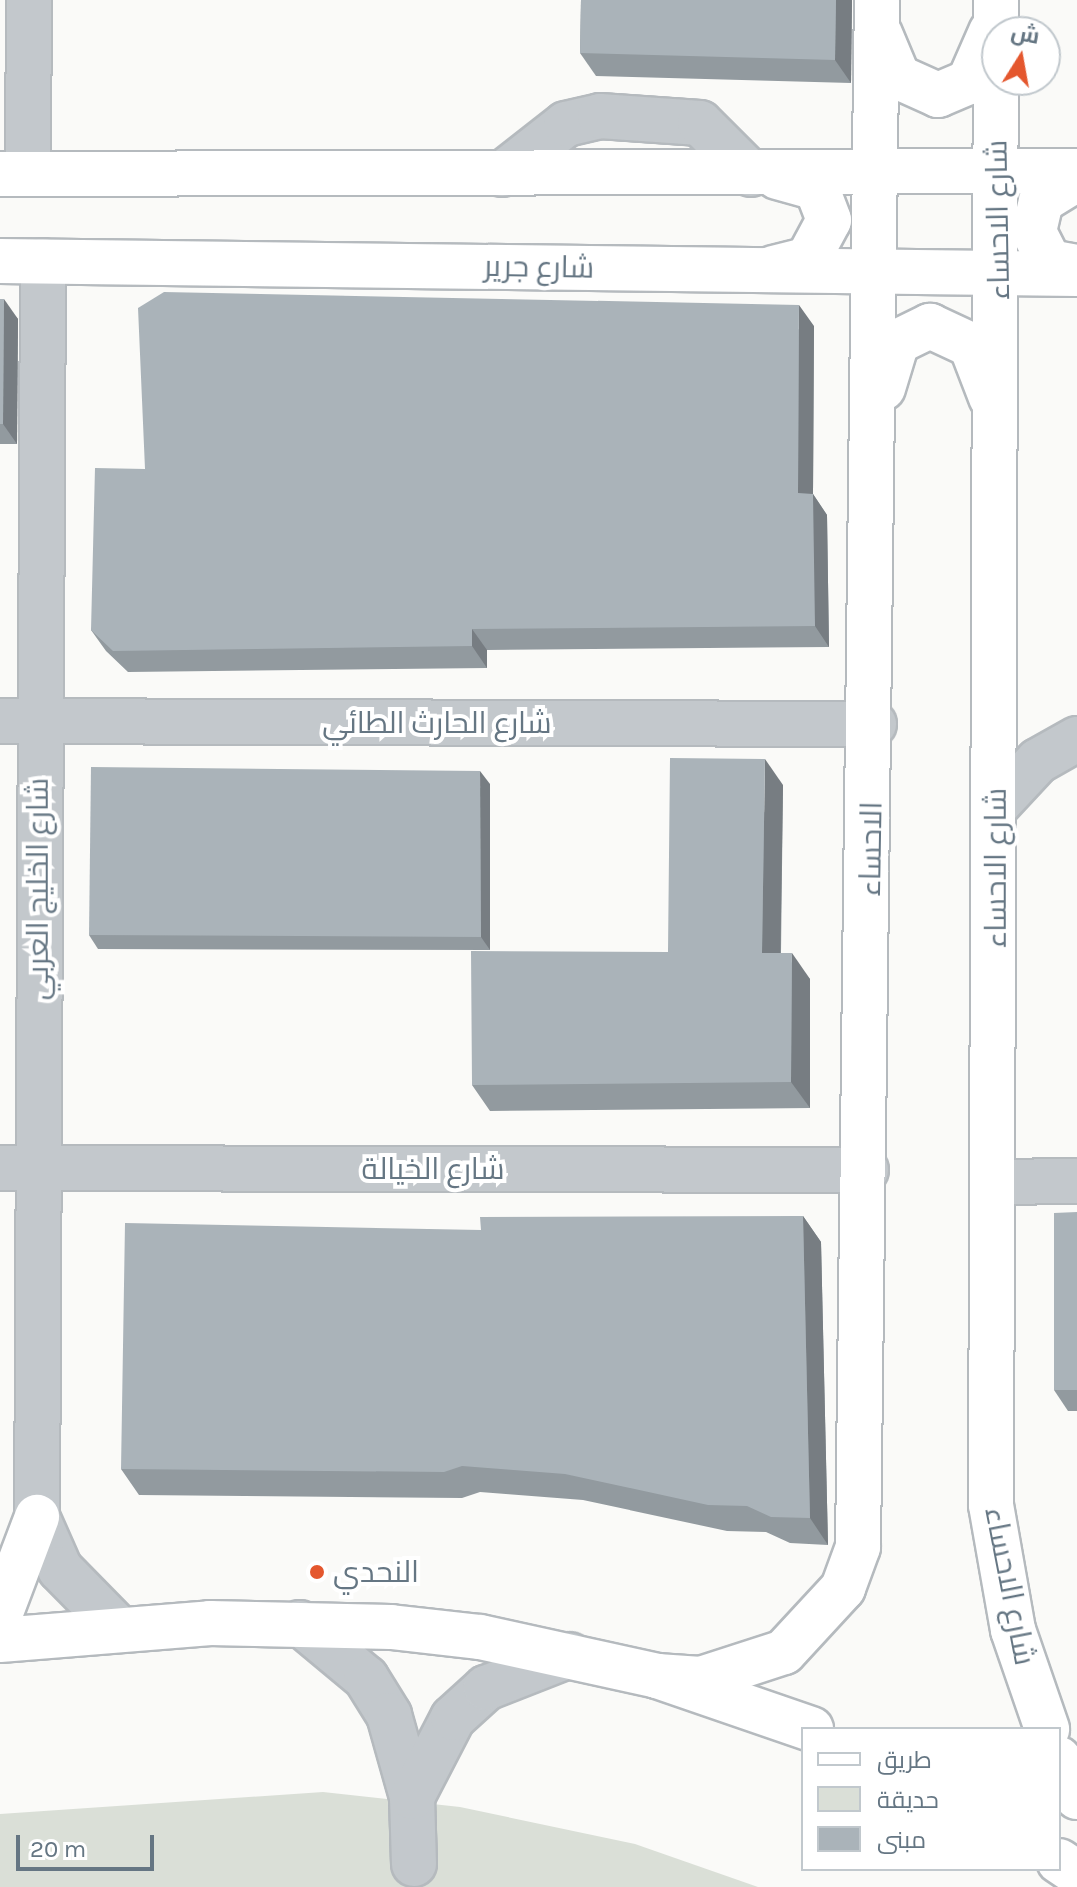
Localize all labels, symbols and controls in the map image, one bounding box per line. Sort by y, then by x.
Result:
north arrow [981,16,1061,96]
text: ش [1009,19,1042,50]
street label: شارع الاحساء [979,140,1017,300]
street label: شارع جرير [484,248,594,286]
street label: شارع الحارث الطائي [322,705,552,741]
street label: شارع الخليج العربي [20,778,56,1000]
street label: شارع الاحساء [978,788,1014,948]
street label: الاحساء [852,801,890,897]
street label: شارع الخيالة [362,1151,504,1187]
street label: شارع الاحساء [977,1504,1043,1668]
place label: النحدي [333,1554,419,1590]
marker: النحدي [308,1563,326,1581]
legend [801,1727,1061,1871]
text: طريق [877,1746,932,1774]
text: حديقة [877,1786,939,1814]
scale bar [20,1819,158,1869]
text: مبنى [877,1826,926,1854]
text: 20 m [30,1835,86,1863]

